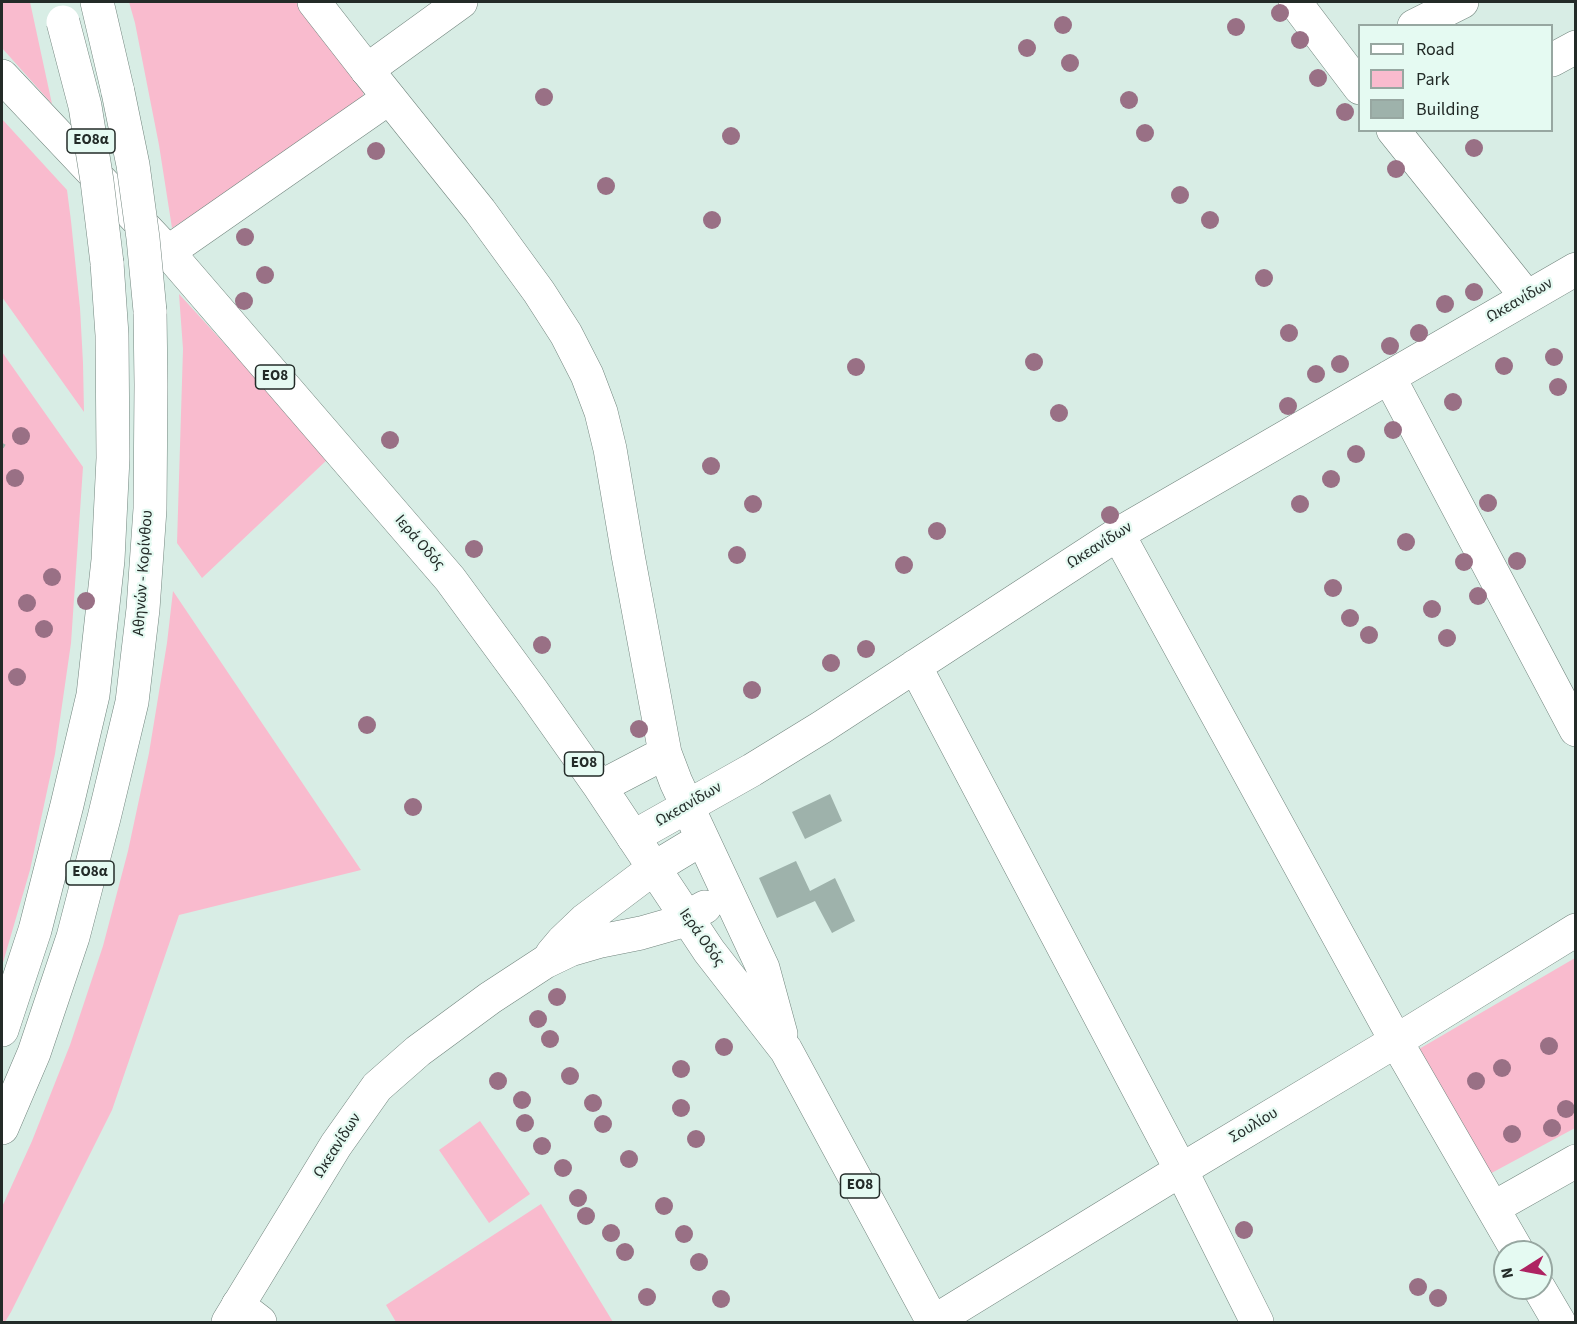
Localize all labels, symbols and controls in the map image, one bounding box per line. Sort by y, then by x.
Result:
legend [1358,24,1553,132]
text: Road [1416,37,1455,62]
text: Park [1416,67,1450,92]
text: Building [1416,97,1479,122]
road number: ΕΟ8α [67,129,115,153]
street label: Ωκεανίδων [1483,274,1557,328]
road number: ΕΟ8 [256,365,294,389]
street label: Αθηνών - Κορίνθου [130,509,158,637]
street label: Ιερά Οδός [390,511,448,575]
street label: Ωκεανίδων [1064,518,1136,574]
road number: ΕΟ8 [564,752,604,776]
street label: Ωκεανίδων [652,778,726,832]
road number: ΕΟ8α [66,861,114,885]
street label: Ιερά Οδός [674,905,728,971]
street label: Σουλίου [1226,1104,1282,1148]
street label: Ωκεανίδων [310,1110,366,1182]
road number: ΕΟ8 [840,1174,880,1198]
north arrow [1493,1240,1553,1300]
text: N [1495,1266,1519,1280]

